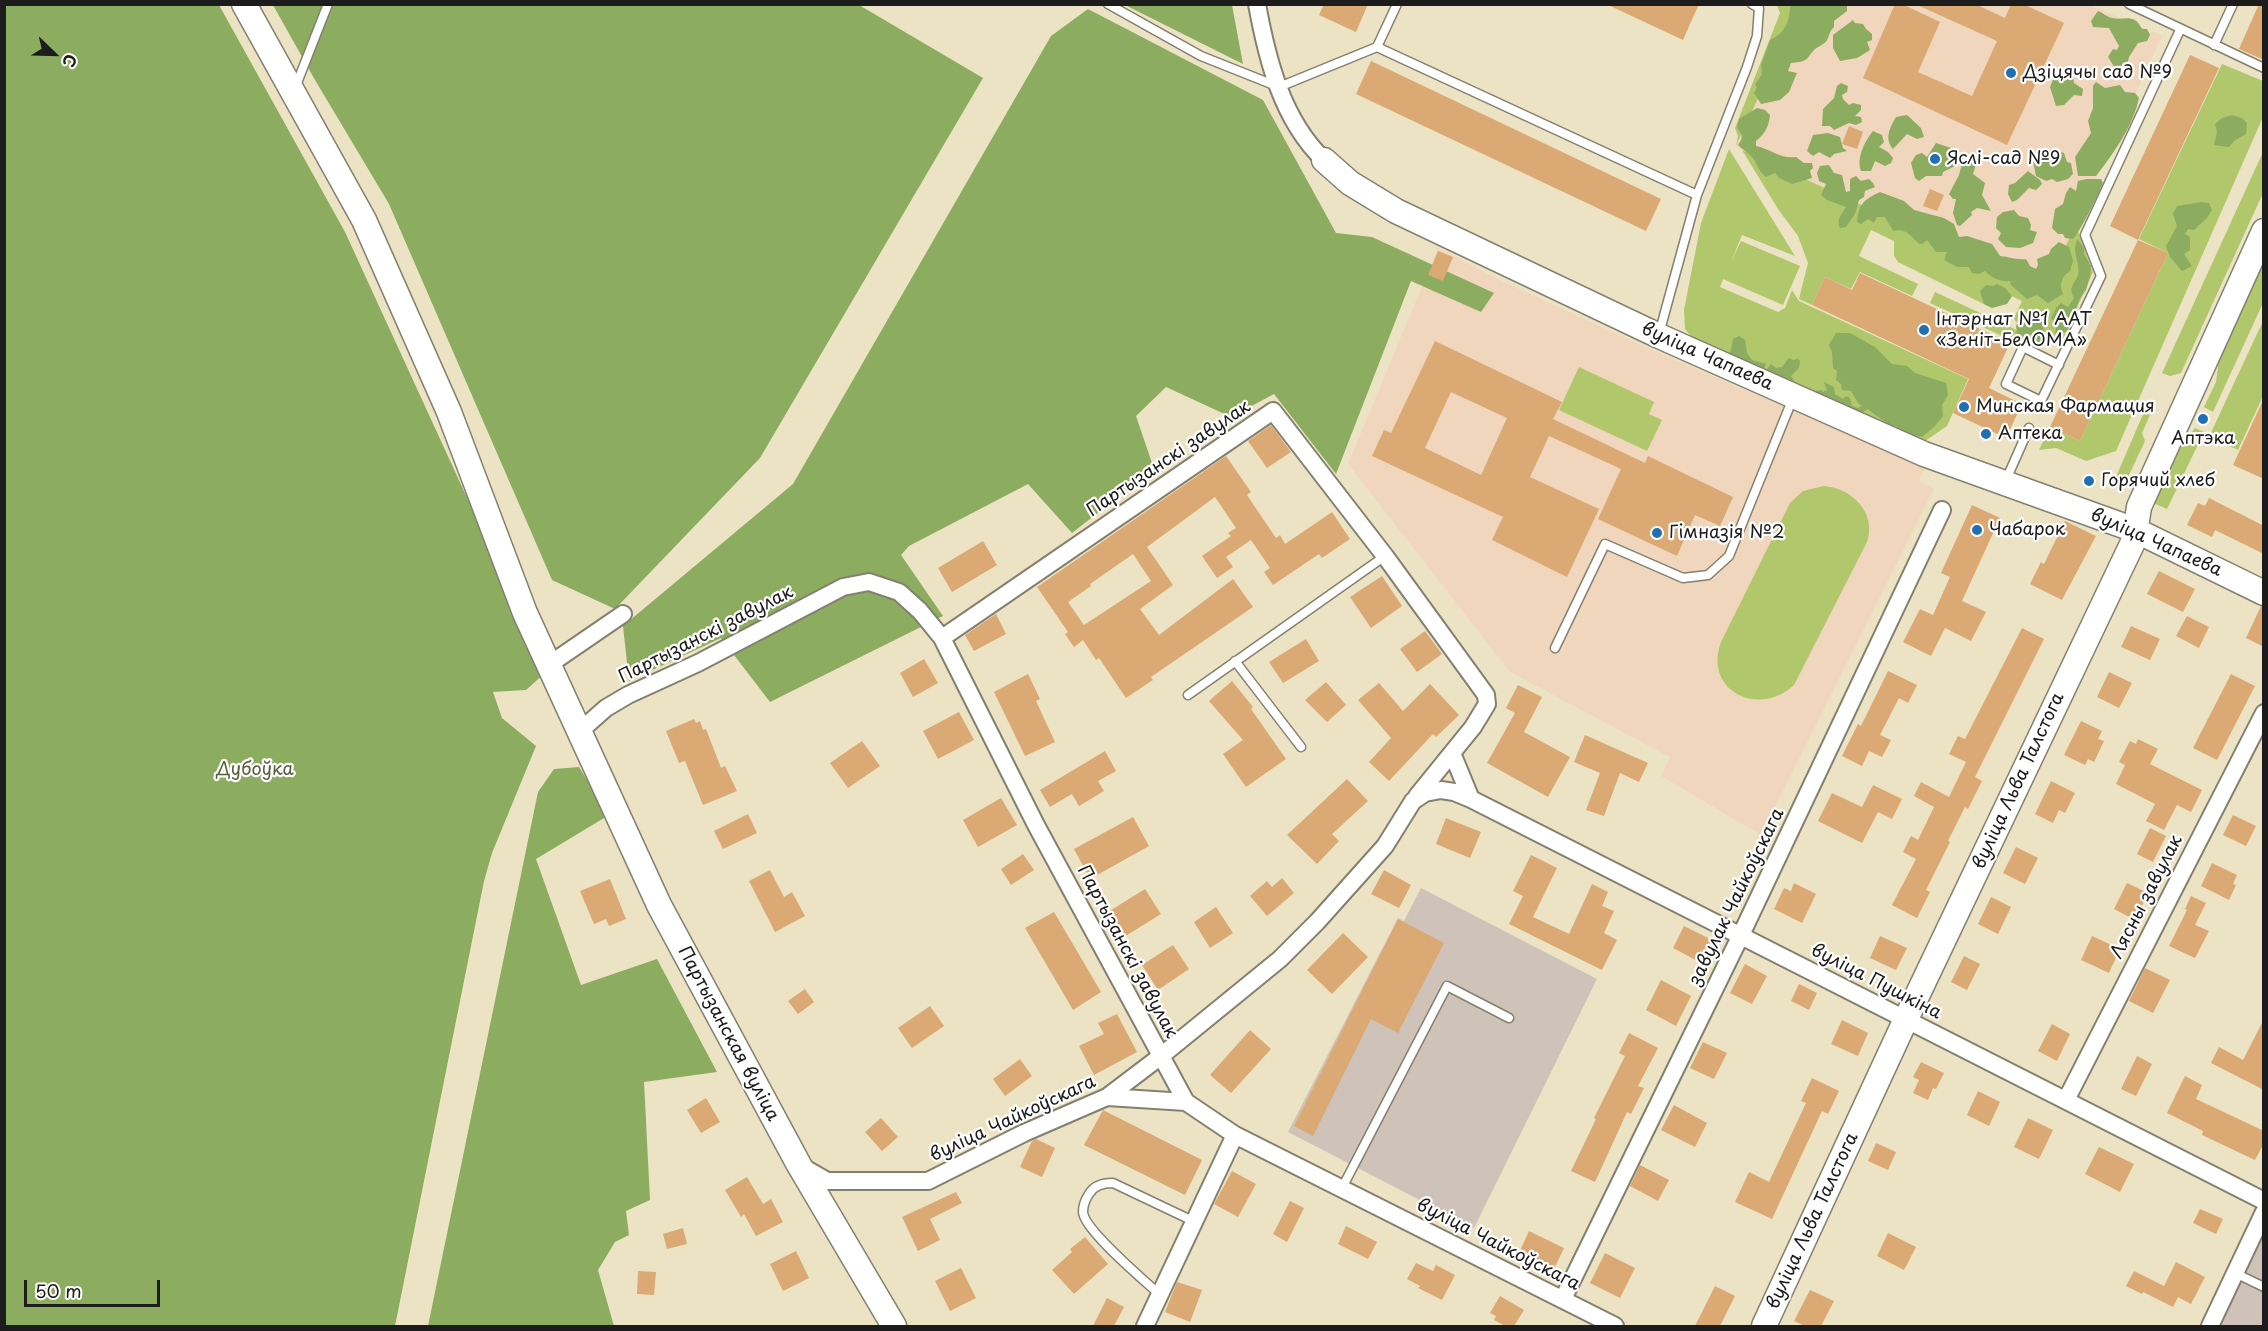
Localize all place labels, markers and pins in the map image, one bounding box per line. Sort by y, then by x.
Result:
place label: Дзіцячы сад №9 [2023,62,2172,84]
marker: Дзіцячы сад №9 [2004,66,2018,80]
place label: Яслі-сад №9 [1947,148,2060,170]
marker: Яслі-сад №9 [1928,152,1942,166]
place label: Інтэрнат №1 ААТ «Зеніт-БелОМА» [1936,309,2092,352]
marker: Інтэрнат №1 ААТ «Зеніт-БелОМА» [1917,323,1931,337]
place label: Минская Фармация [1976,396,2155,418]
marker: Минская Фармация [1957,400,1971,414]
marker: Аптэка [2196,412,2210,426]
place label: Аптека [1998,423,2063,445]
marker: Аптека [1979,427,1993,441]
place label: Аптэка [2171,428,2235,450]
place label: Горячий хлеб [2101,470,2215,492]
marker: Горячий хлеб [2082,474,2096,488]
place label: Чабарок [1989,519,2065,541]
place label: Гімназія №2 [1669,522,1784,544]
marker: Чабарок [1970,523,1984,537]
marker: Гімназія №2 [1650,526,1664,540]

